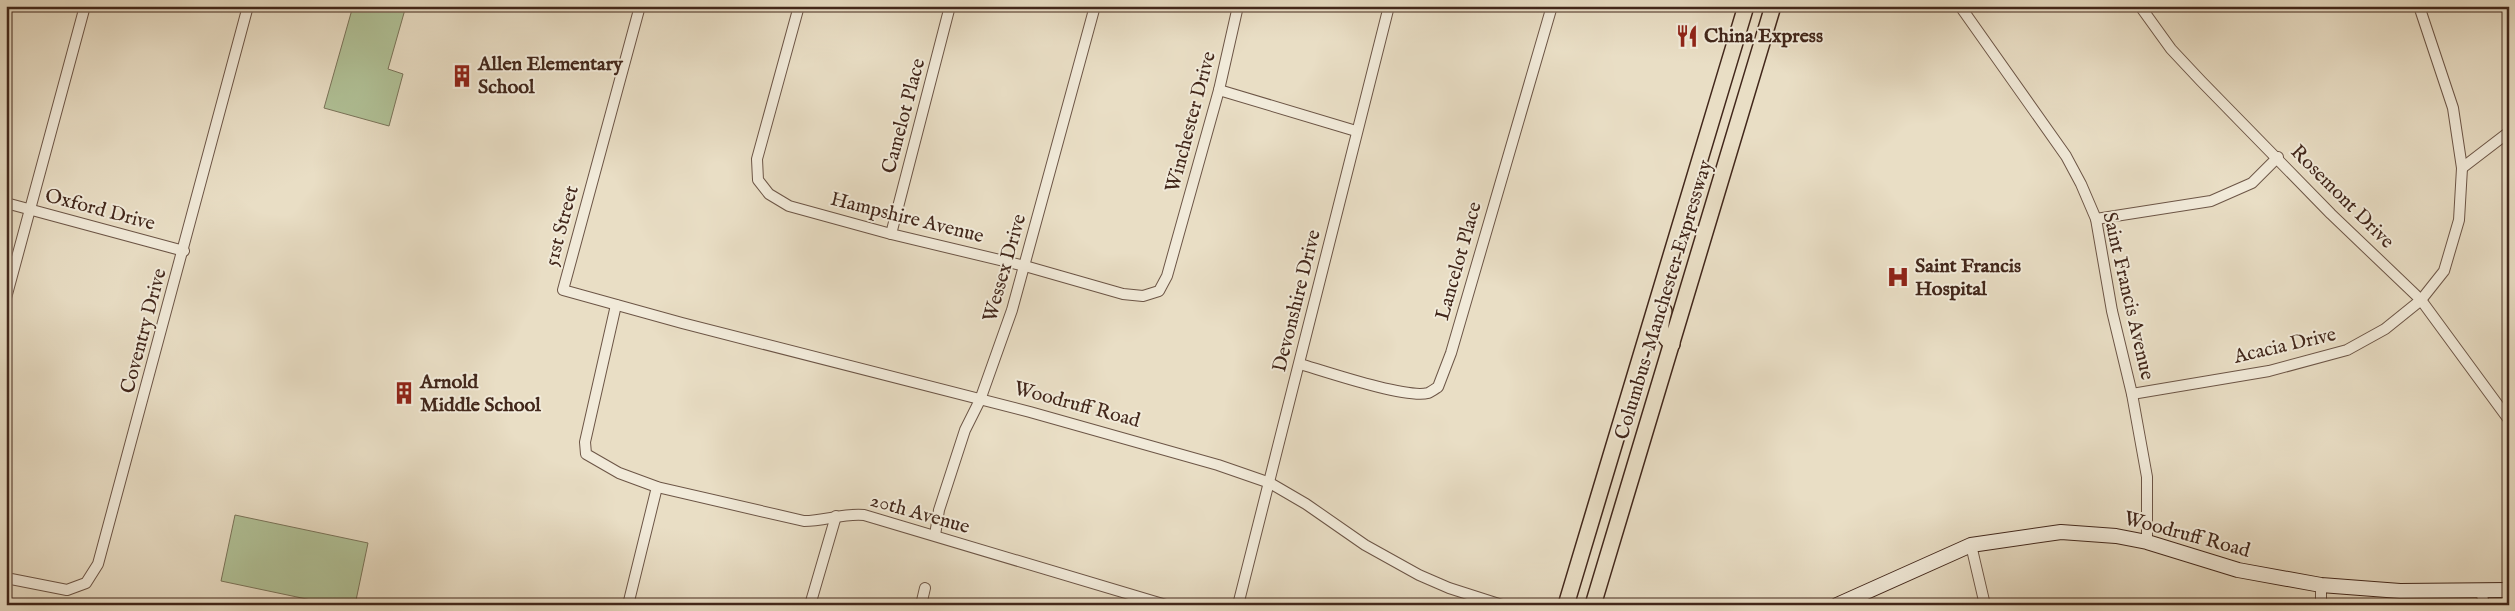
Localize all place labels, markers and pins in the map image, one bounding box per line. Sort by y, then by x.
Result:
restaurant icon: China Express [1674,23,1700,49]
place label: China Express [1704,24,1823,49]
place label: Allen Elementary School [477,52,624,100]
building icon: Allen Elementary School [449,63,475,89]
place label: Saint Francis Hospital [1915,254,2021,302]
hospital icon: Saint Francis Hospital [1885,264,1911,290]
place label: Arnold Middle School [419,370,541,418]
building icon: Arnold Middle School [391,380,417,406]

